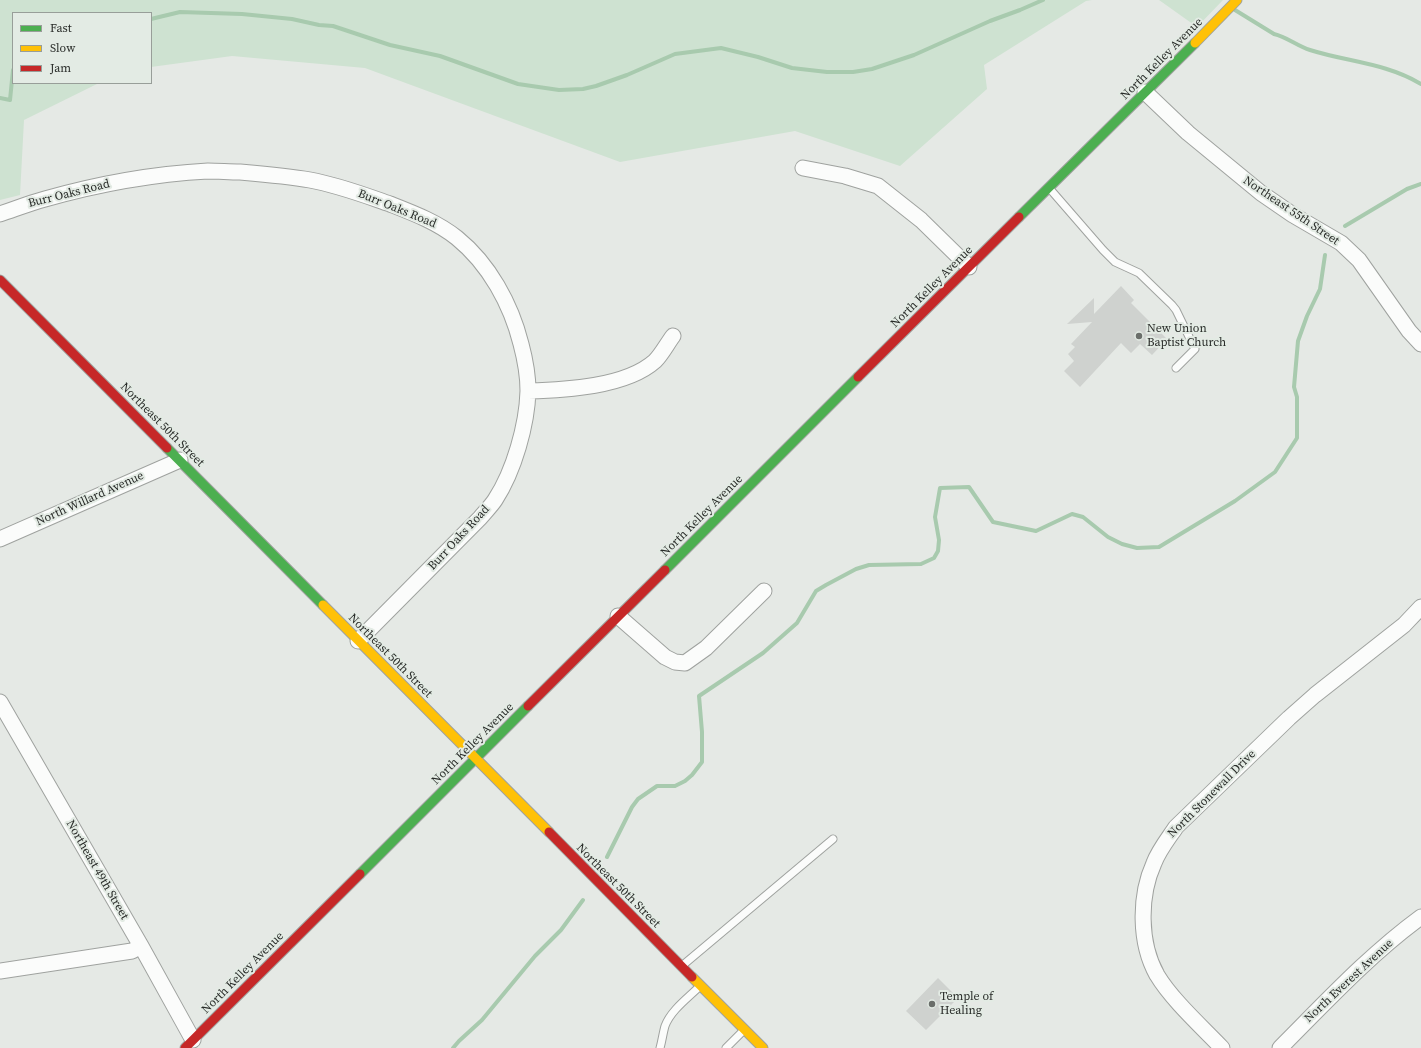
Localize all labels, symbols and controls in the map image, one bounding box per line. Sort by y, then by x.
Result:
legend [12,12,152,84]
street label: North Kelley Avenue [1118,15,1206,103]
text: Fast [50,20,72,36]
text: Slow [50,40,75,56]
text: Jam [50,60,71,76]
street label: Northeast 55th Street [1240,174,1342,248]
street label: Burr Oaks Road [27,177,111,211]
street label: Burr Oaks Road [356,187,438,231]
street label: North Kelley Avenue [888,243,976,331]
place label: New Union Baptist Church [1147,322,1226,350]
marker: New Union Baptist Church [1134,331,1144,341]
street label: Northeast 50th Street [117,380,207,470]
street label: North Willard Avenue [34,469,146,529]
street label: North Kelley Avenue [658,472,746,560]
street label: Burr Oaks Road [425,503,493,573]
street label: Northeast 50th Street [345,611,435,701]
street label: North Kelley Avenue [429,700,517,788]
street label: North Stonewall Drive [1165,747,1259,841]
street label: Northeast 49th Street [63,818,131,922]
street label: Northeast 50th Street [573,841,663,931]
street label: North Kelley Avenue [199,929,287,1017]
street label: North Everest Avenue [1302,936,1396,1026]
place label: Temple of Healing [940,990,993,1018]
marker: Temple of Healing [927,999,937,1009]

